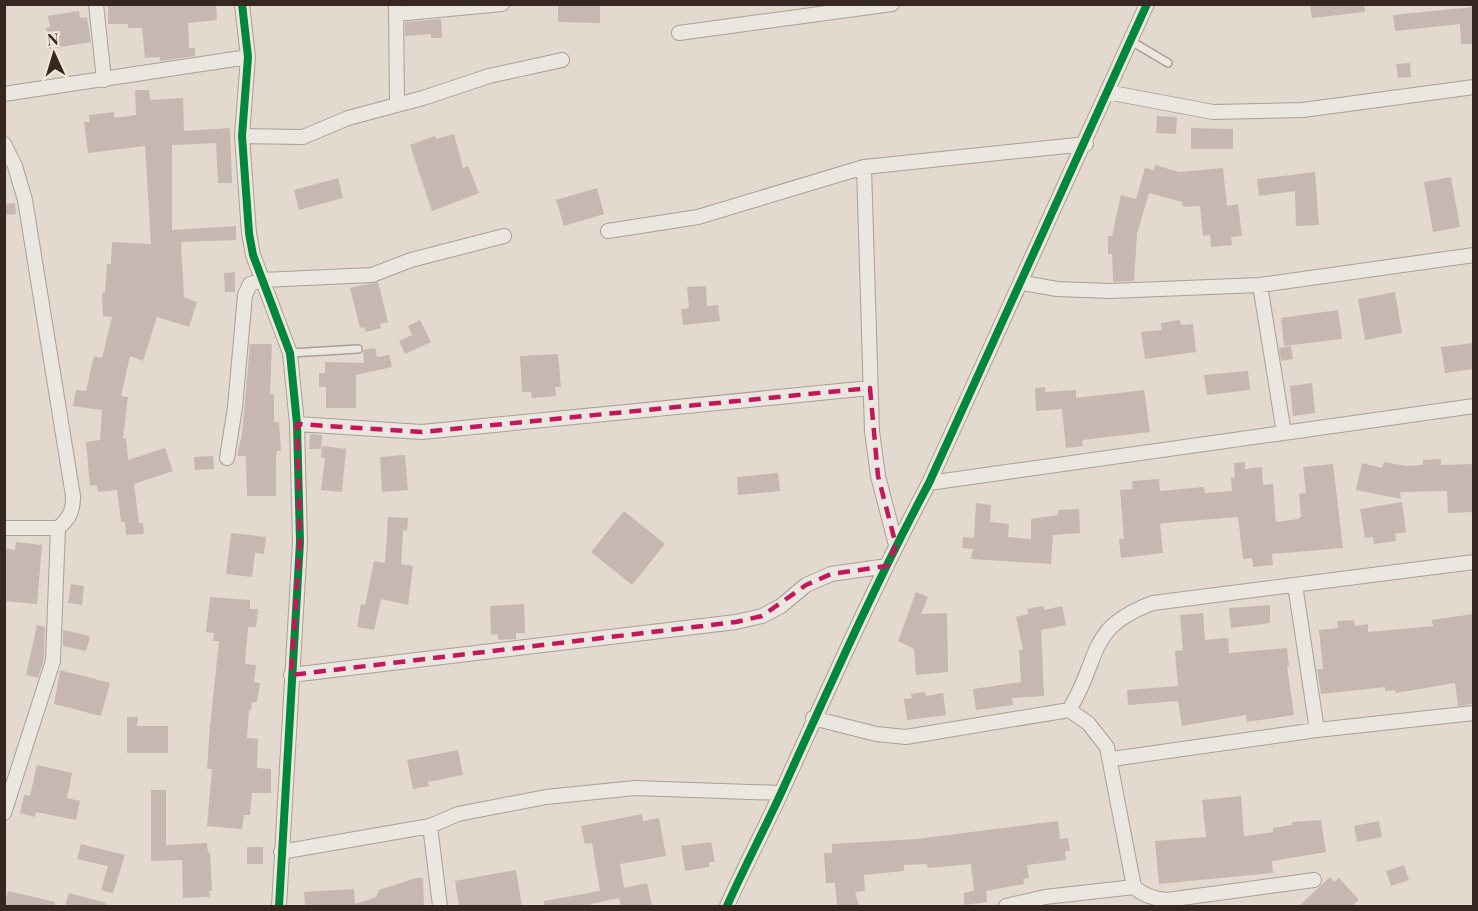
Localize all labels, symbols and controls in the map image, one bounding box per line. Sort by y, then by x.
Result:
north arrow [24,24,84,84]
text: N [46,28,60,49]

